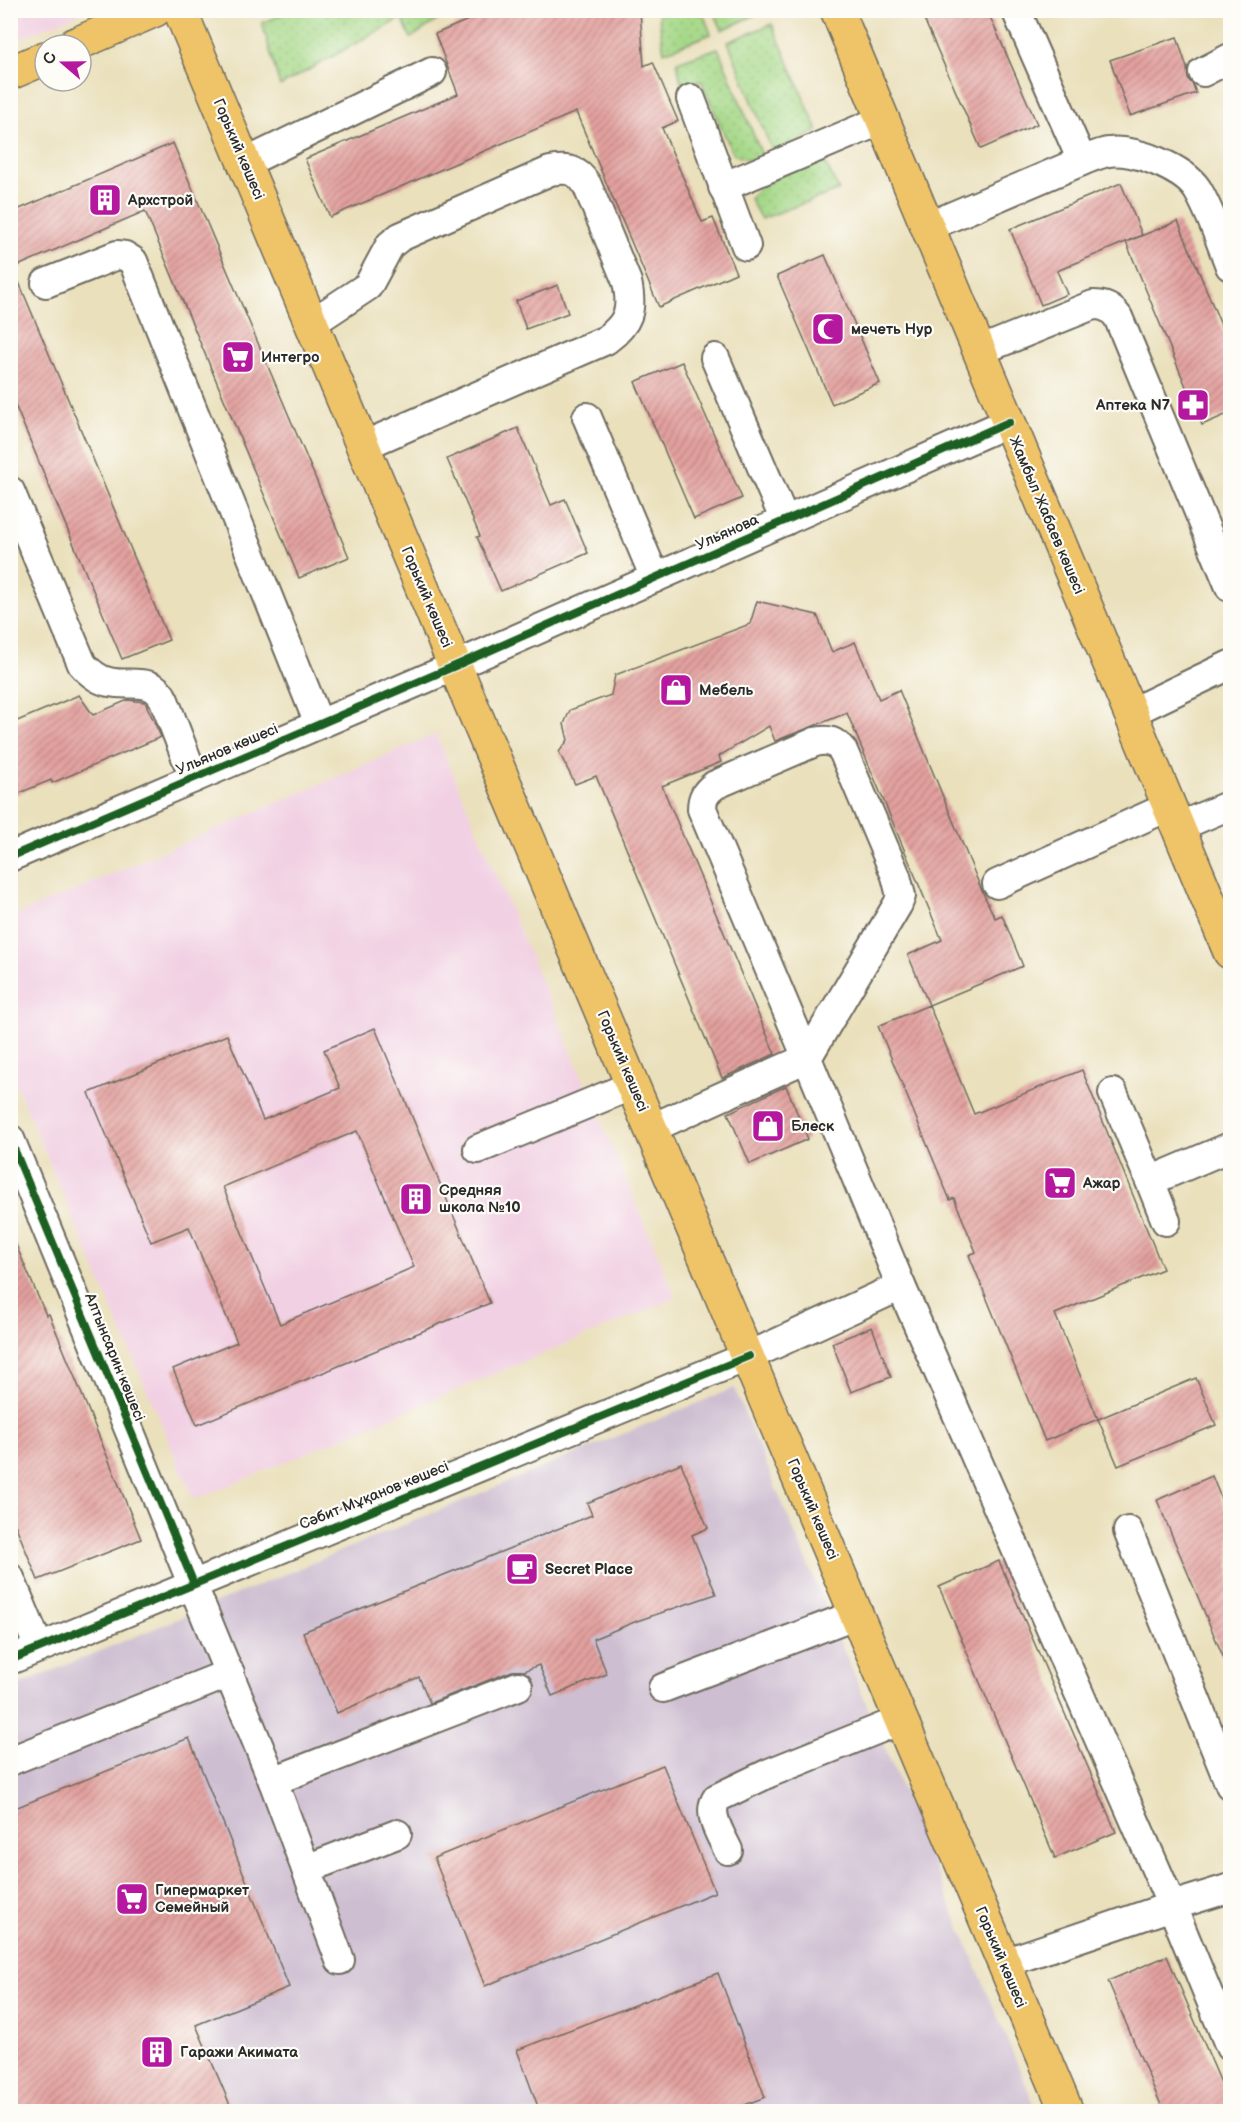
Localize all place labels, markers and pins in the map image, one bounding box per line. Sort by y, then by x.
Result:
building icon: Архстрой [87,182,123,218]
place label: Архстрой [127,191,193,210]
mosque icon: мечеть Нур [810,311,846,347]
place label: мечеть Нур [851,320,932,339]
supermarket icon: Интегро [220,339,256,375]
place label: Интегро [261,348,319,367]
pharmacy icon: Аптека N7 [1175,387,1211,423]
place label: Аптека N7 [1095,396,1170,415]
shop icon: Мебель [658,672,694,708]
place label: Мебель [699,681,753,700]
shop icon: Блеск [750,1108,786,1144]
place label: Блеск [791,1117,835,1136]
supermarket icon: Ажар [1042,1165,1078,1201]
place label: Ажар [1082,1174,1120,1193]
building icon: Средняя школа №10 [398,1181,434,1217]
place label: Средняя школа №10 [439,1181,521,1217]
cafe icon: Secret Place [504,1551,540,1587]
place label: Secret Place [545,1560,633,1579]
supermarket icon: Гипермаркет Семейный [114,1881,150,1917]
place label: Гипермаркет Семейный [155,1881,250,1917]
building icon: Гаражи Акимата [139,2034,175,2070]
place label: Гаражи Акимата [180,2043,298,2062]

